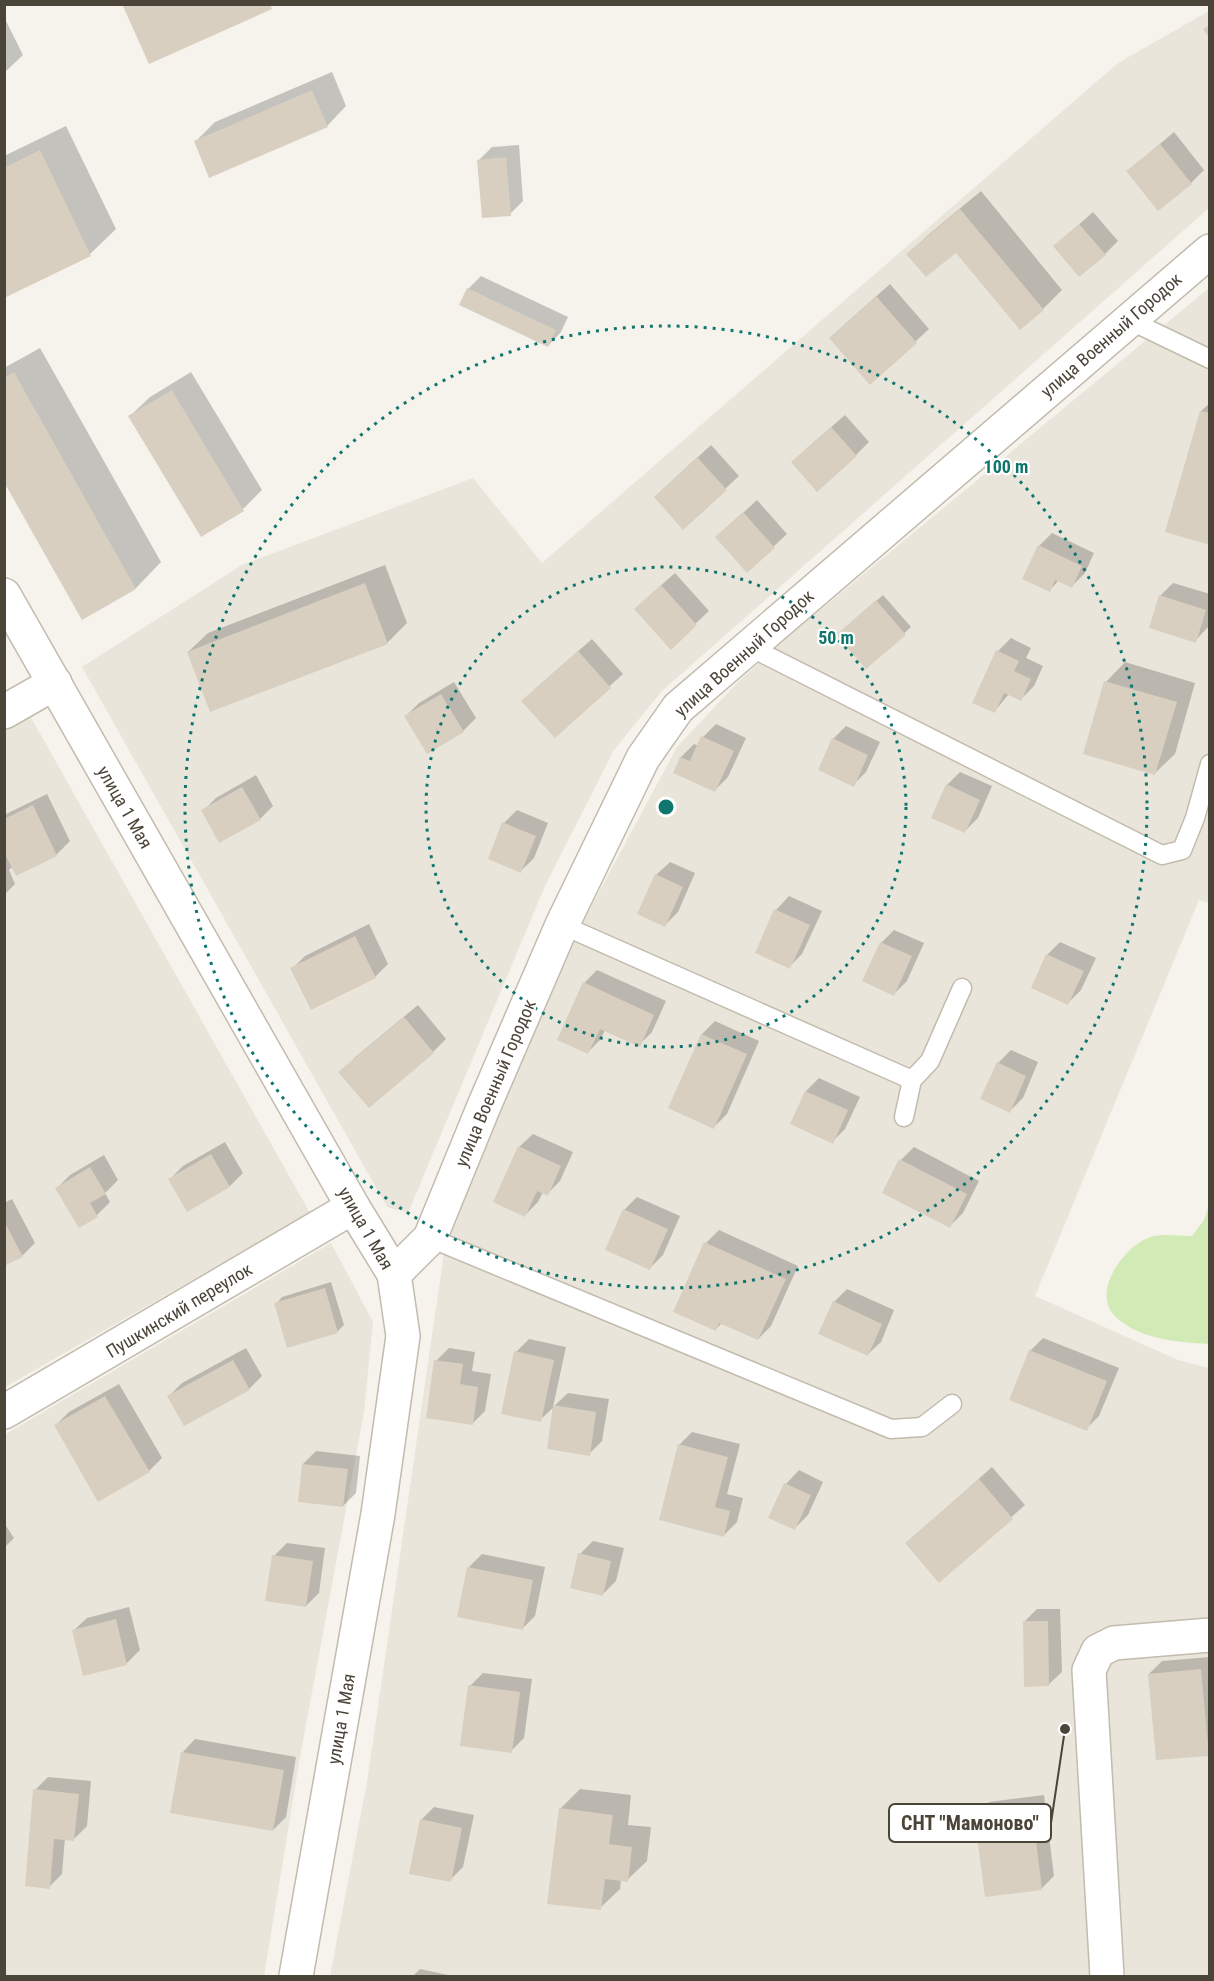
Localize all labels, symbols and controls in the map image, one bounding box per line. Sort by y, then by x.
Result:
street label: улица Военный Городок [1036,268,1186,402]
text: 100 m [984,456,1028,477]
street label: улица Военный Городок [670,585,818,721]
text: 50 m [818,627,854,648]
street label: улица 1 Мая [93,762,157,852]
centre of rings [656,797,676,817]
street label: улица Военный Городок [450,996,540,1170]
street label: улица 1 Мая [334,1183,398,1273]
street label: Пушкинский переулок [102,1258,256,1362]
street label: улица 1 Мая [323,1672,359,1766]
callout: СНТ "Мамоново" [889,1804,1051,1842]
text: СНТ "Мамоново" [901,1811,1039,1835]

